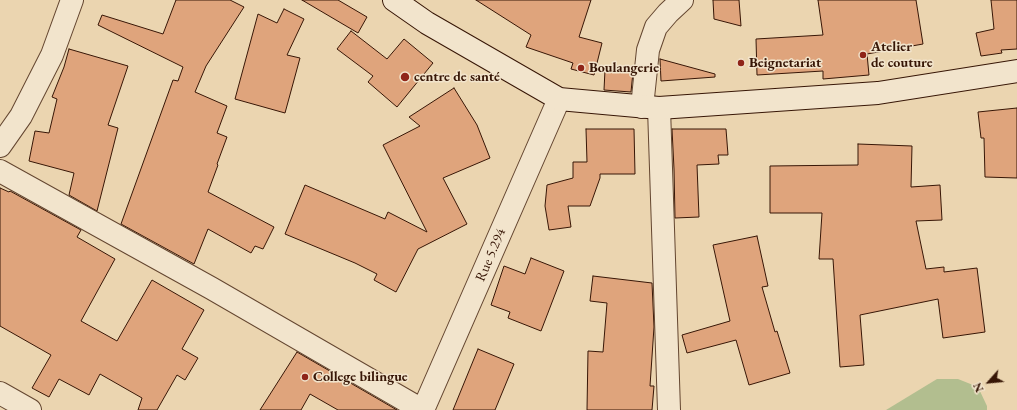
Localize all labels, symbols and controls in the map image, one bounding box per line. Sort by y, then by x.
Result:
place label: Atelier de couture [871,39,933,72]
marker: Atelier de couture [858,50,868,60]
place label: Beignetariat [749,55,821,71]
marker: Beignetariat [736,58,746,68]
place label: Boulangerie [589,60,659,76]
marker: Boulangerie [576,63,586,73]
place label: centre de santé [414,69,500,85]
marker: centre de santé [399,71,411,83]
street label: Rue 5.294 [472,226,510,284]
north arrow [969,362,1009,402]
place label: College bilingue [313,369,408,385]
marker: College bilingue [300,372,310,382]
text: N [970,380,987,395]

